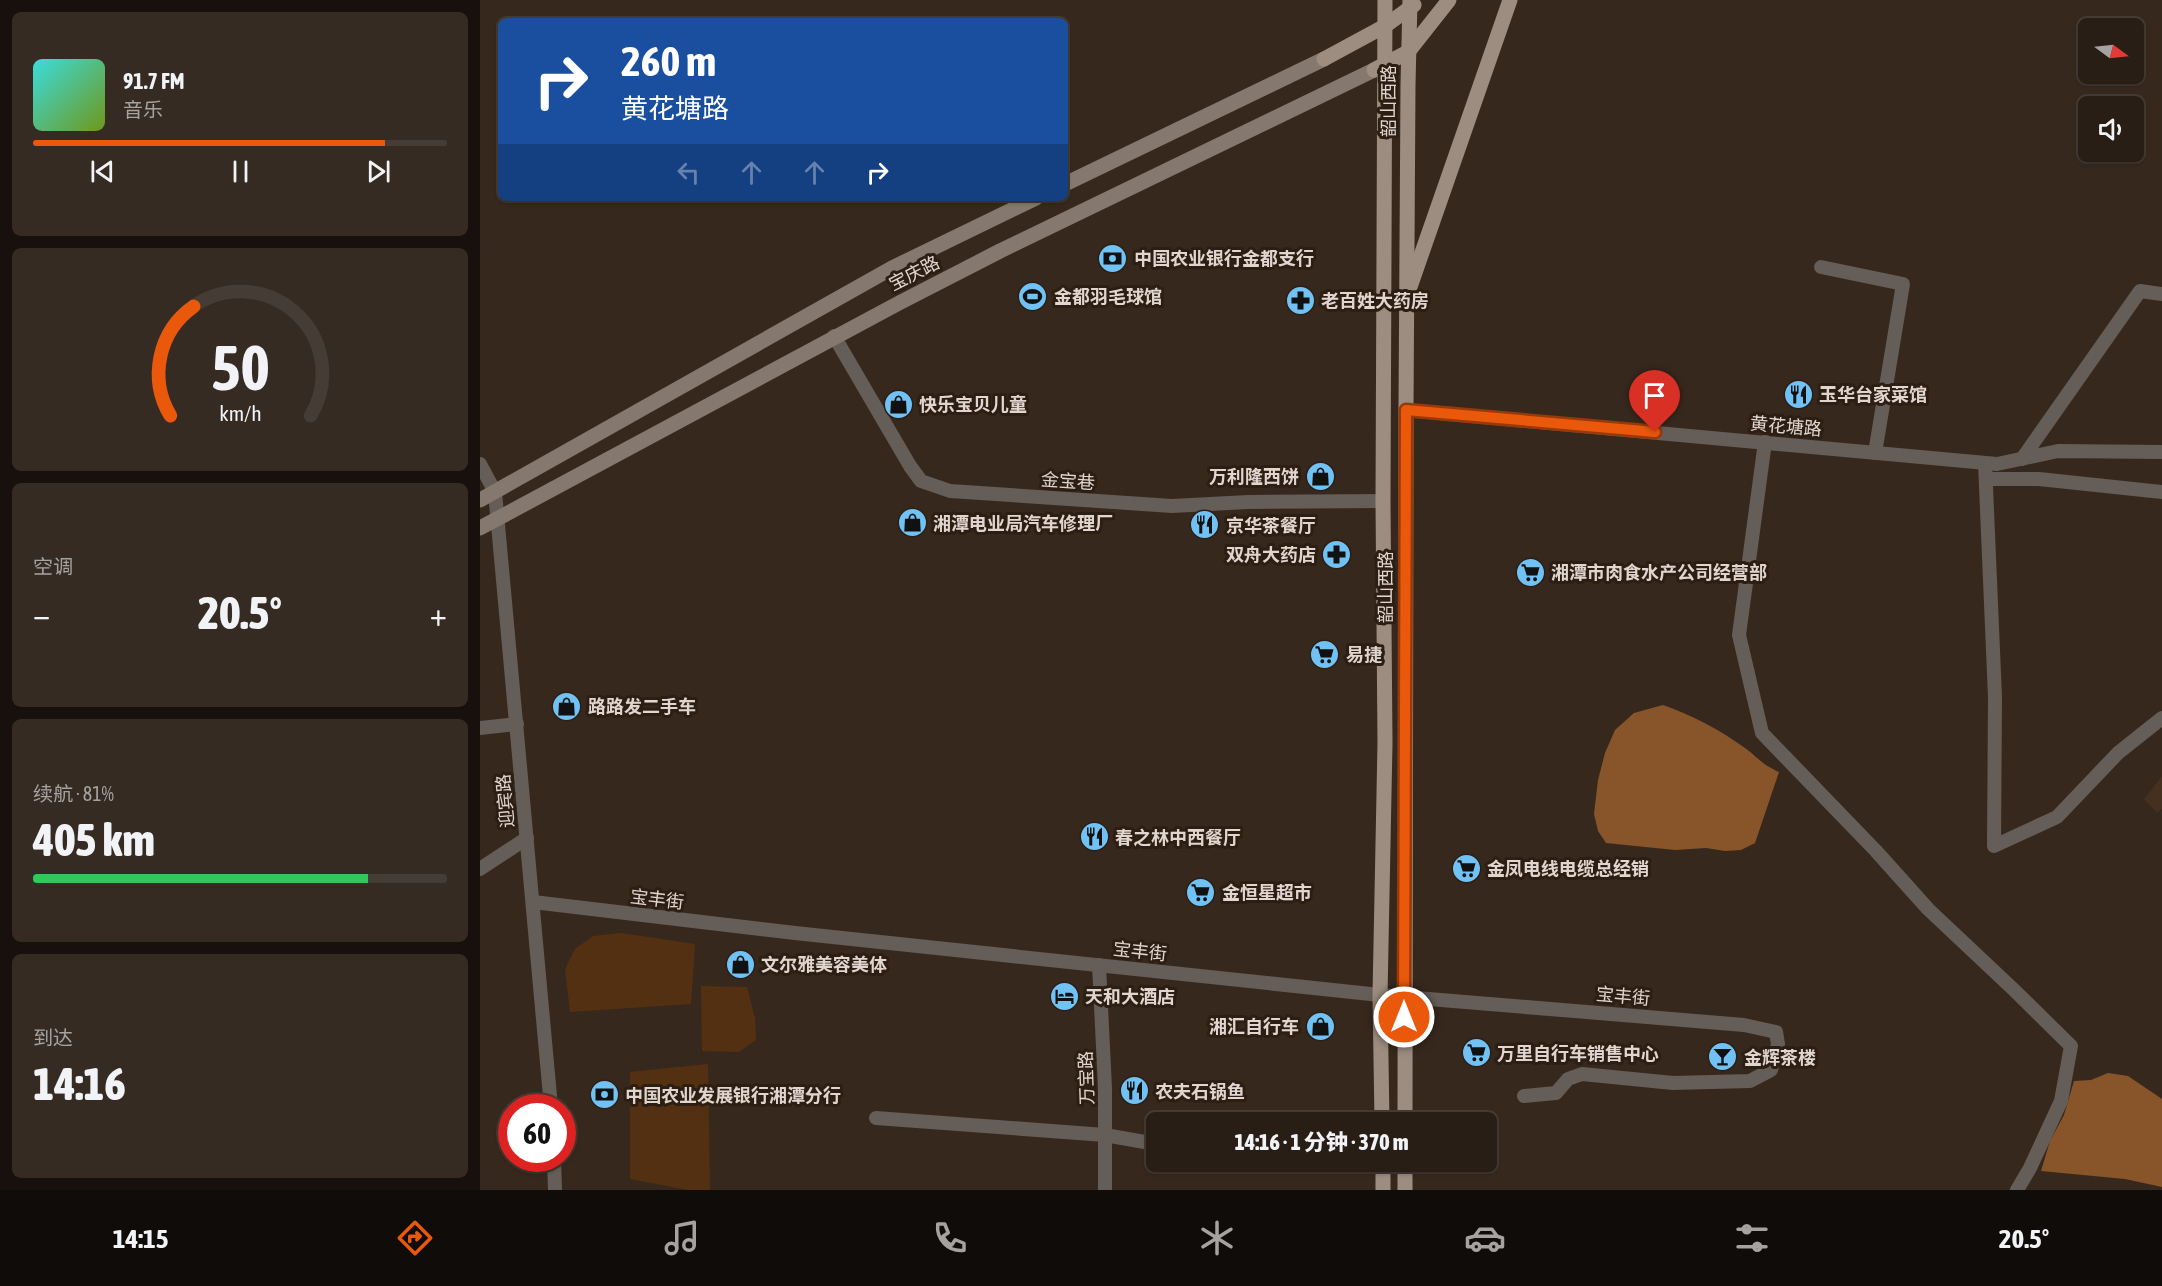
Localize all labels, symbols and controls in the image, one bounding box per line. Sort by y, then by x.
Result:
north arrow [2078,18,2144,84]
map controls [2078,18,2144,162]
text: 260 m [621,37,716,85]
icon: right [522,42,600,120]
street label: 韶山西路 [1378,65,1399,137]
text: 91.7 FM [123,68,185,94]
text: 黄花塘路 [621,93,729,124]
button: sound [2078,96,2144,162]
text: 音乐 [123,98,163,121]
icon: previous [86,155,119,188]
icon: pause [224,155,257,188]
icon: next [362,155,395,188]
icon: left [672,156,705,189]
icon: ahead [735,156,768,189]
icon: ahead [798,156,831,189]
icon: right [861,156,894,189]
bank icon: 中国农业银行金都支行 [1097,242,1129,274]
place label: 中国农业银行金都支行 [1134,248,1314,269]
street label: 宝庆路 [885,251,943,295]
sports icon: 金都羽毛球馆 [1017,280,1049,312]
pharmacy icon: 老百姓大药房 [1284,284,1316,316]
place label: 金都羽毛球馆 [1054,286,1162,307]
place label: 老百姓大药房 [1321,290,1429,311]
text: 50 [211,333,269,404]
pin [1629,370,1680,432]
restaurant icon: 玉华台家菜馆 [1782,378,1814,410]
icon: arrive [1638,379,1671,412]
place label: 玉华台家菜馆 [1819,384,1927,405]
shop icon: 快乐宝贝儿童 [882,388,914,420]
place label: 快乐宝贝儿童 [919,394,1027,415]
text: km/h [219,402,261,427]
street label: 黄花塘路 [1749,412,1823,440]
shop icon: 万利隆西饼 [1304,460,1336,492]
place label: 万利隆西饼 [1209,466,1299,487]
street label: 金宝巷 [1040,469,1096,493]
shop icon: 湘潭电业局汽车修理厂 [896,507,928,539]
restaurant icon: 京华茶餐厅 [1189,509,1221,541]
place label: 湘潭电业局汽车修理厂 [933,513,1113,534]
place label: 京华茶餐厅 [1226,515,1316,536]
pharmacy icon: 双舟大药店 [1321,538,1353,570]
place label: 双舟大药店 [1226,544,1316,565]
street label: 韶山西路 [1375,551,1396,623]
text: 空调 [33,555,73,578]
supermarket icon: 湘潭市肉食水产公司经营部 [1514,556,1546,588]
place label: 湘潭市肉食水产公司经营部 [1551,562,1767,583]
text: 20.5° [198,587,282,639]
text: − [33,595,50,633]
text: + [430,595,447,633]
supermarket icon: 易捷 [1309,638,1341,670]
place label: 易捷 [1346,644,1382,665]
shop icon: 路路发二手车 [551,690,583,722]
place label: 路路发二手车 [588,696,696,717]
street label: 迎宾路 [492,773,518,829]
text: 续航 · 81% [33,782,114,805]
text: 405 km [33,814,155,866]
restaurant icon: 春之林中西餐厅 [1078,821,1110,853]
place label: 春之林中西餐厅 [1115,827,1241,848]
supermarket icon: 金凤电线电缆总经销 [1450,852,1482,884]
place label: 金凤电线电缆总经销 [1487,858,1649,879]
supermarket icon: 金恒星超市 [1185,876,1217,908]
place label: 金恒星超市 [1222,882,1312,903]
street label: 宝丰街 [629,885,685,913]
street label: 宝丰街 [1112,938,1168,964]
shop icon: 文尔雅美容美体 [724,948,756,980]
place label: 文尔雅美容美体 [761,954,887,975]
hotel icon: 天和大酒店 [1048,980,1080,1012]
street label: 宝丰街 [1595,983,1651,1009]
position arrow [1372,985,1436,1049]
place label: 天和大酒店 [1085,986,1175,1007]
shop icon: 湘汇自行车 [1304,1010,1336,1042]
place label: 湘汇自行车 [1209,1016,1299,1037]
text: 到达 [33,1026,73,1049]
supermarket icon: 万里自行车销售中心 [1460,1037,1492,1069]
bar icon: 金辉茶楼 [1707,1041,1739,1073]
place label: 万里自行车销售中心 [1497,1043,1659,1064]
place label: 金辉茶楼 [1744,1047,1816,1068]
street label: 万宝路 [1075,1051,1097,1105]
text: 14:16 [33,1058,126,1110]
restaurant icon: 农夫石锅鱼 [1118,1075,1150,1107]
bank icon: 中国农业发展银行湘潭分行 [588,1079,620,1111]
place label: 农夫石锅鱼 [1155,1081,1245,1102]
place label: 中国农业发展银行湘潭分行 [625,1085,841,1106]
speed limit sign: 60 [498,1094,576,1172]
text: 14:16 · 1 分钟 · 370 m [1235,1129,1408,1155]
icon: directions [394,1217,436,1259]
icon: music [661,1217,703,1259]
icon: phone [929,1217,971,1259]
icon: climate [1196,1217,1238,1259]
icon: car [1464,1217,1506,1259]
icon: filters [1731,1217,1773,1259]
text: 14:15 [113,1223,168,1254]
text: 20.5° [1999,1223,2049,1254]

